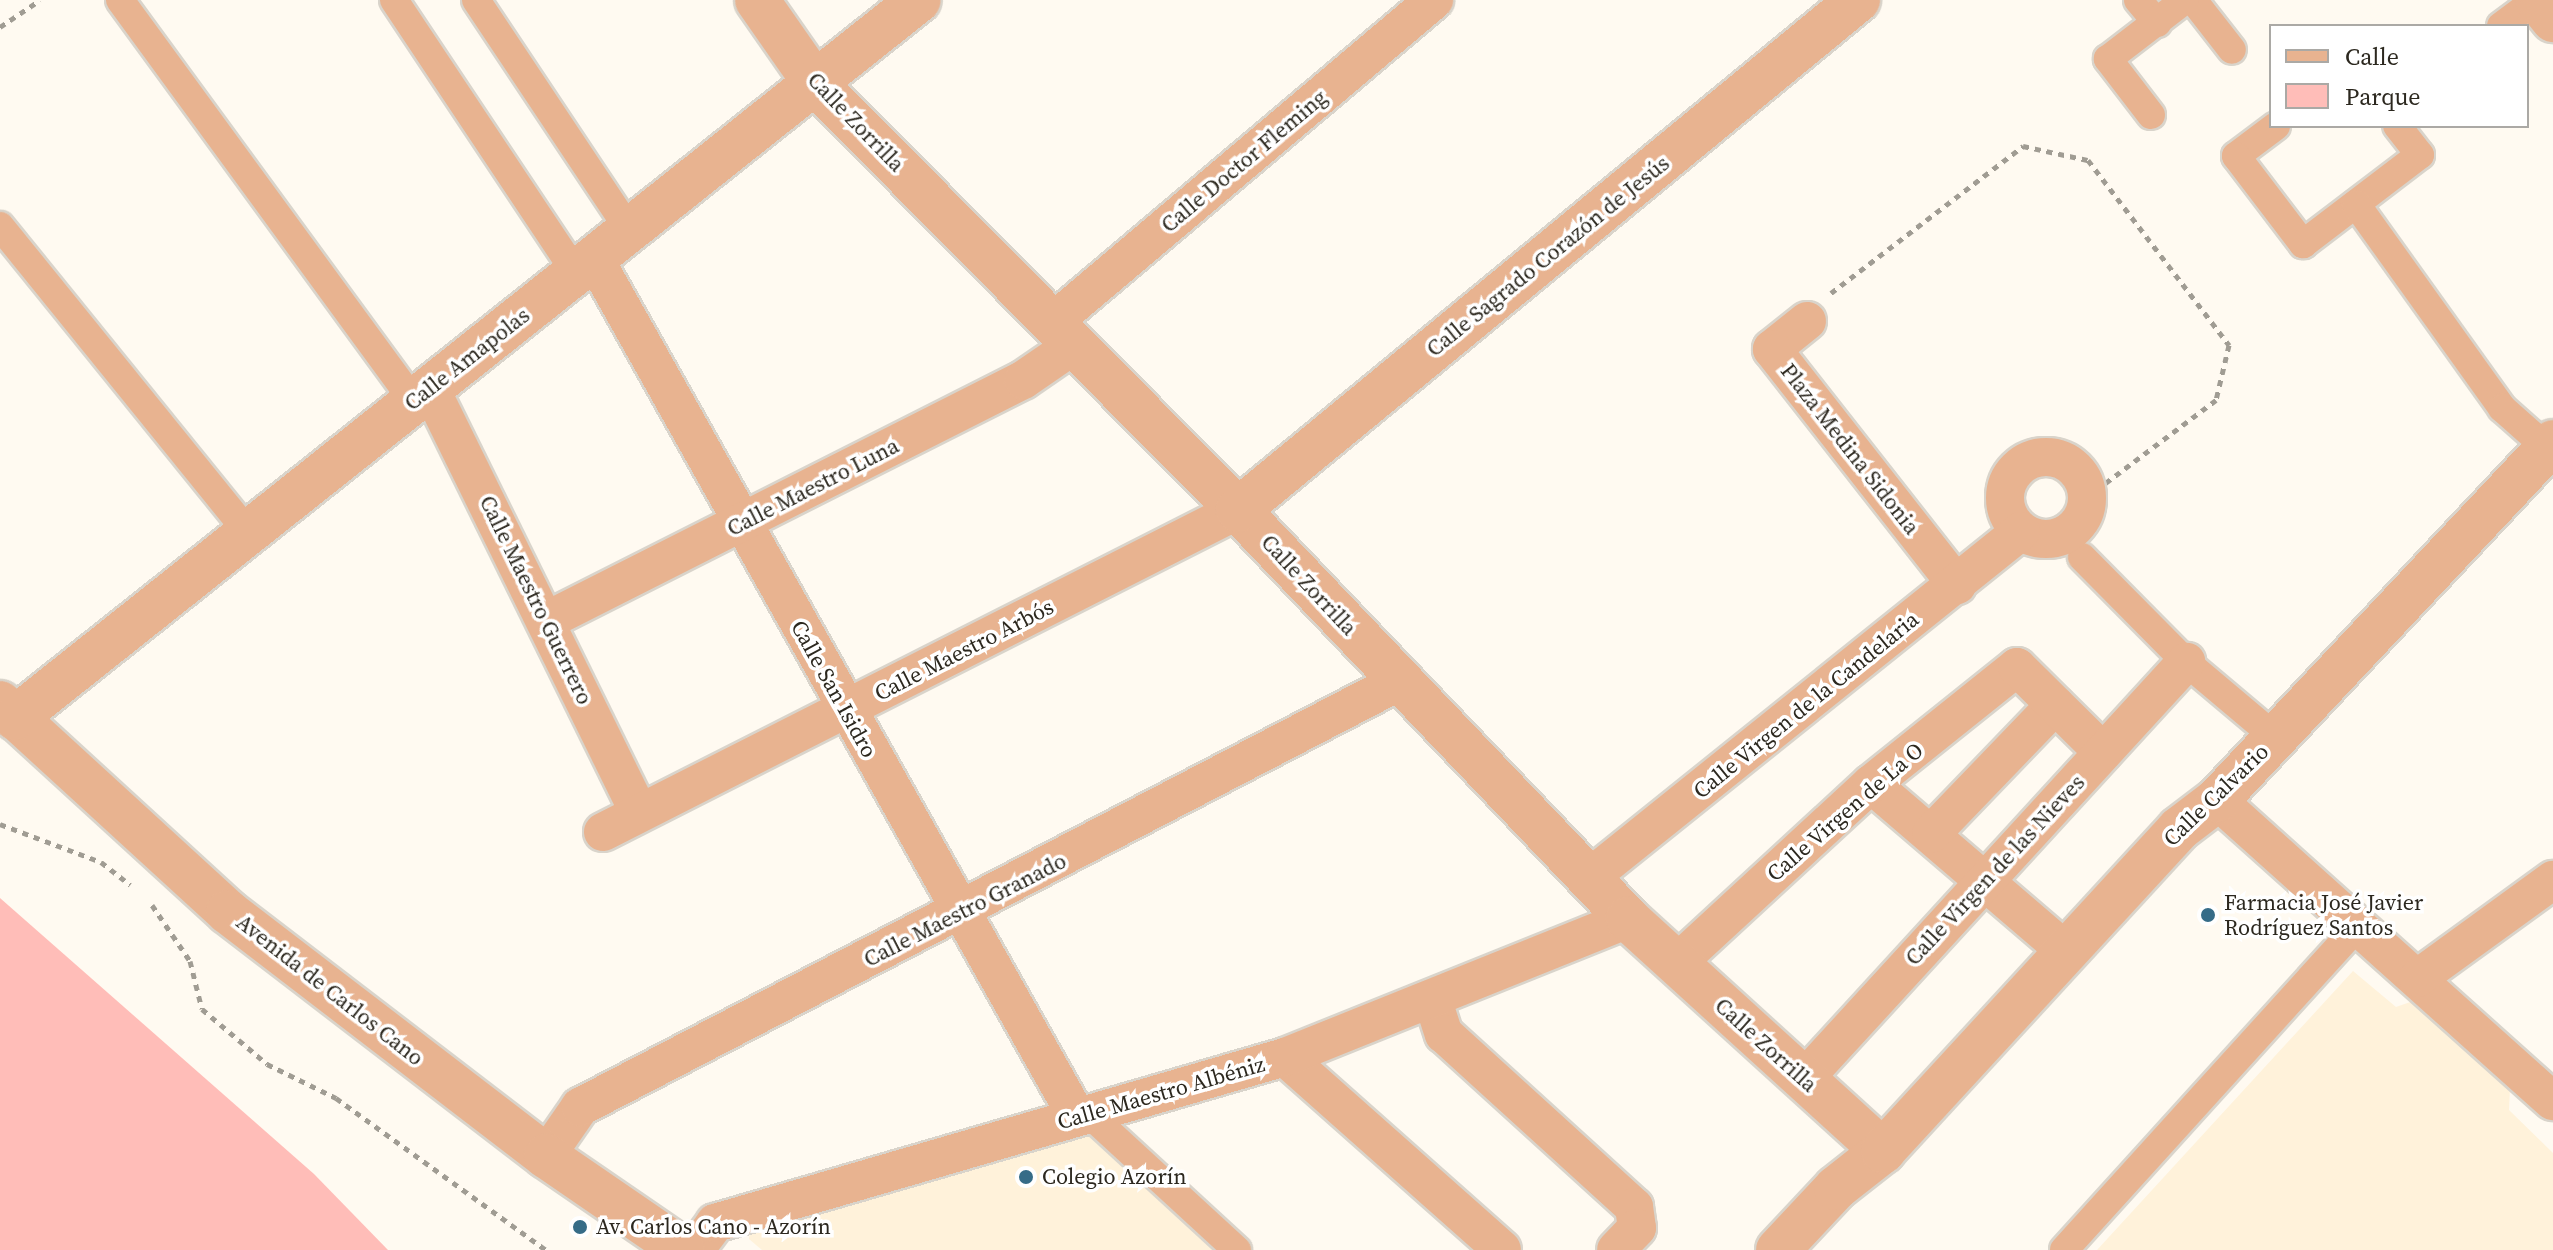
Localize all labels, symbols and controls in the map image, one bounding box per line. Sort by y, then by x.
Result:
legend [2269,24,2529,128]
text: Calle [2345,40,2399,73]
street label: Calle Zorrilla [802,67,910,177]
text: Parque [2345,80,2421,113]
street label: Calle Doctor Fleming [1156,84,1332,238]
street label: Calle Sagrado Corazón de Jesús [1421,150,1675,362]
street label: Calle Amapolas [399,302,535,416]
street label: Plaza Medina Sidonia [1775,358,1925,540]
street label: Calle Maestro Luna [723,432,903,542]
street label: Calle Maestro Guerrero [474,491,598,709]
street label: Calle Zorrilla [1256,529,1362,641]
street label: Calle Maestro Arbós [870,593,1058,707]
street label: Calle Virgen de la Candelaria [1688,606,1924,804]
street label: Calle San Isidro [785,616,883,762]
street label: Calle Virgen de La O [1761,737,1929,887]
street label: Calle Calvario [2158,738,2274,852]
street label: Calle Virgen de las Nieves [1900,769,2090,971]
street label: Calle Maestro Granado [859,847,1071,973]
place label: Farmacia José Javier Rodríguez Santos [2224,889,2423,940]
marker: Farmacia José Javier Rodríguez Santos [2199,906,2217,924]
street label: Avenida de Carlos Cano [231,909,429,1071]
street label: Calle Zorrilla [1710,992,1822,1098]
street label: Calle Maestro Albéniz [1054,1051,1268,1135]
place label: Colegio Azorín [1042,1164,1187,1190]
marker: Colegio Azorín [1017,1168,1035,1186]
place label: Av. Carlos Cano - Azorín [596,1214,831,1240]
marker: Av. Carlos Cano - Azorín [571,1218,589,1236]

